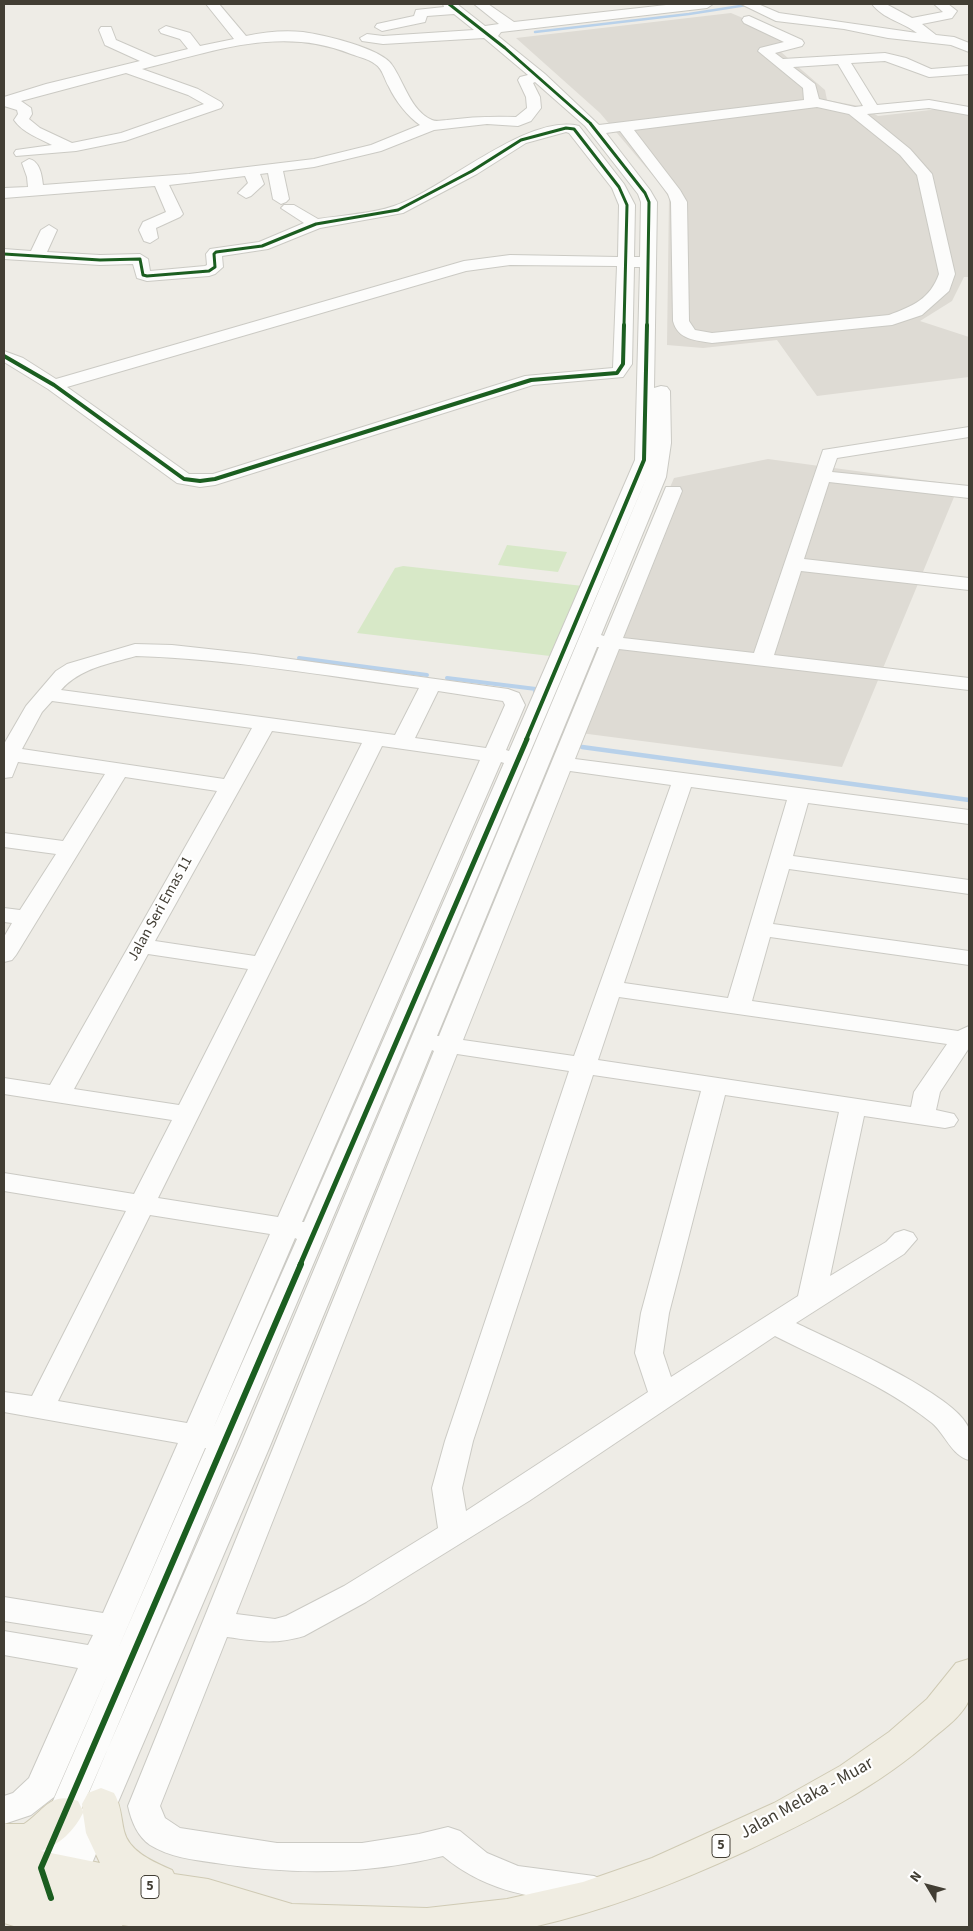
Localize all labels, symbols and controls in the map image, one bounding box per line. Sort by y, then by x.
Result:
street label: Jalan Seri Emas 11 [125,854,197,964]
street label: Jalan Melaka - Muar [736,1753,878,1845]
road number: 5 [712,1834,730,1858]
north arrow [903,1861,953,1911]
text: N [905,1867,927,1887]
road number: 5 [141,1875,159,1898]

